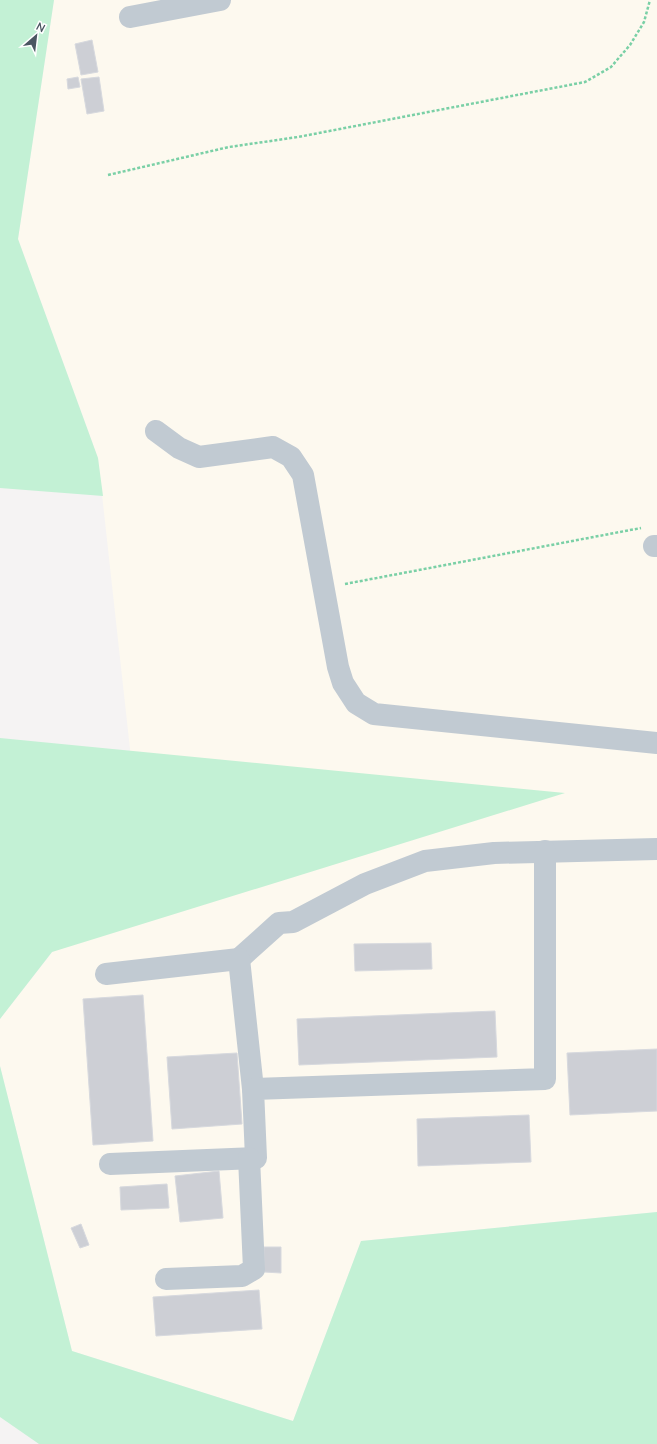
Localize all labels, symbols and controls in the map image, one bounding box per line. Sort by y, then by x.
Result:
north arrow [16,16,56,56]
text: N [33,19,48,36]

